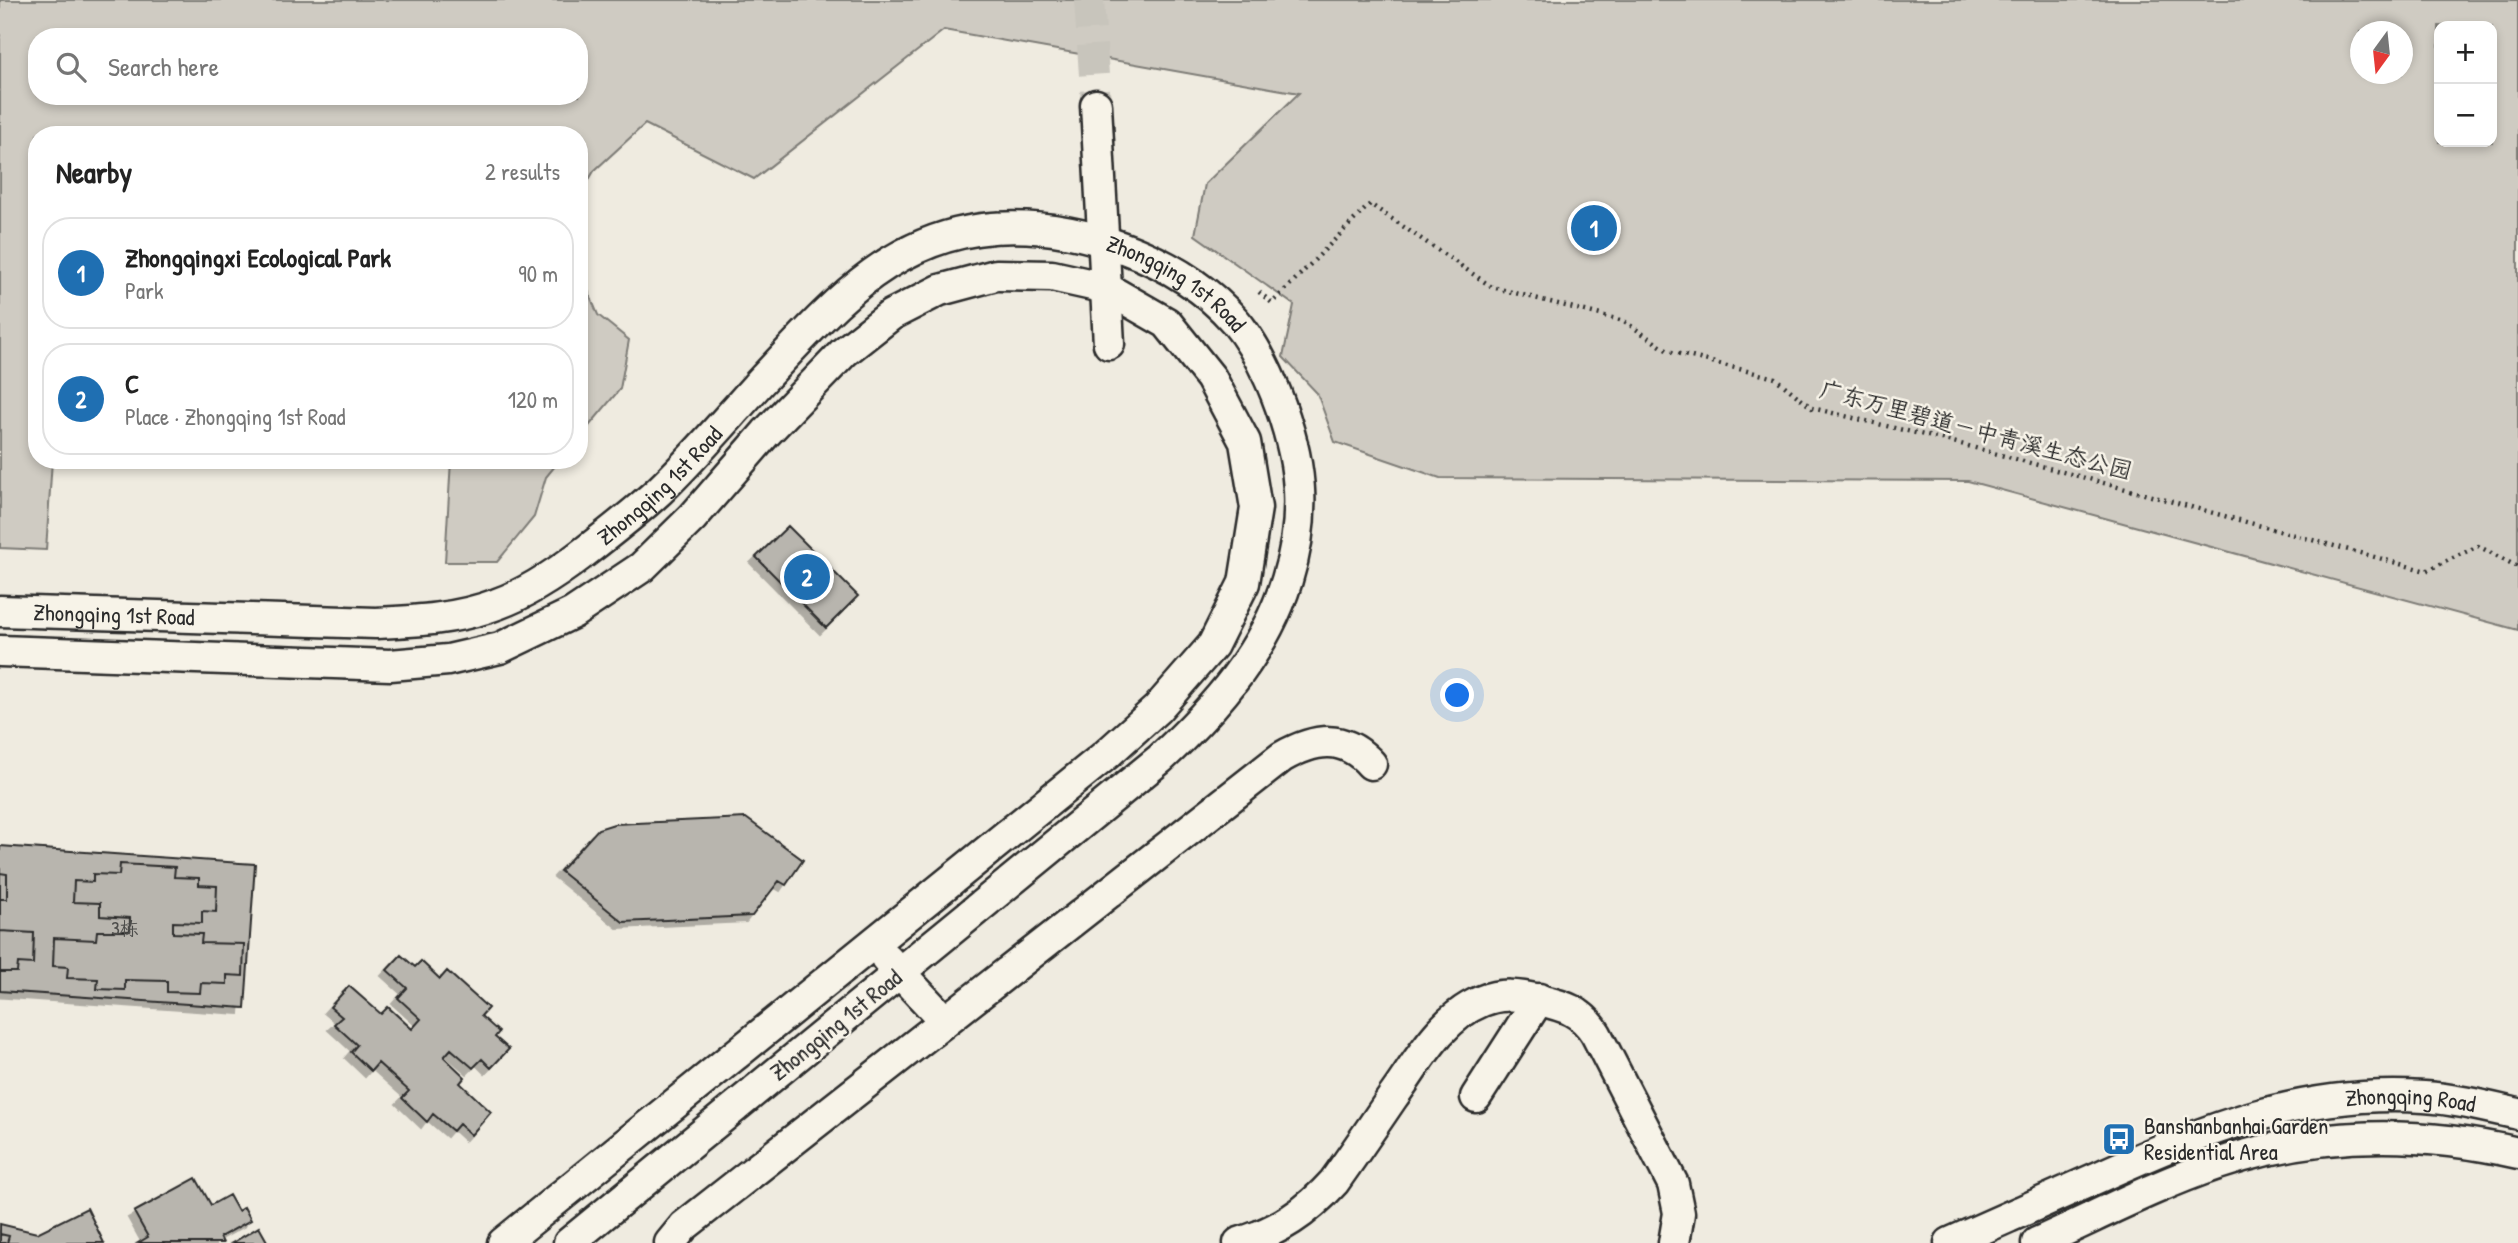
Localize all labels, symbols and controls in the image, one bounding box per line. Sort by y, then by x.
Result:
north arrow [2350,21,2413,84]
map controls [2434,21,2497,147]
button: + [2434,21,2497,84]
search box [28,28,588,105]
icon: search [52,48,90,86]
text: Search here [108,49,219,84]
button: − [2434,84,2497,147]
text: Nearby [56,152,132,192]
text: 2 results [485,156,560,187]
pin: 1 [1571,202,1617,254]
street label: Zhongqing 1st Road [1103,227,1254,338]
text: Zhongqingxi Ecological Park [125,240,391,275]
text: 1 [77,258,85,289]
text: 90 m [518,258,558,289]
text: Park [125,275,163,306]
text: C [125,366,139,401]
street label: 广东万里碧道－中青溪生态公园 [1817,373,2136,486]
text: 2 [76,384,86,415]
text: 120 m [508,384,558,415]
text: Place · Zhongqing 1st Road [125,401,346,432]
street label: Zhongqing 1st Road [590,419,729,552]
pin: 2 [784,551,830,603]
street label: Zhongqing 1st Road [33,596,195,632]
your location [1440,678,1474,712]
house number: 3栋 [111,915,139,941]
street label: Zhongqing 1st Road [763,962,908,1087]
street label: Zhongqing Road [2344,1080,2478,1119]
place label: Banshanbanhai Garden Residential Area [2144,1110,2328,1167]
bus stop icon: Banshanbanhai Garden Residential Area [2100,1120,2138,1158]

